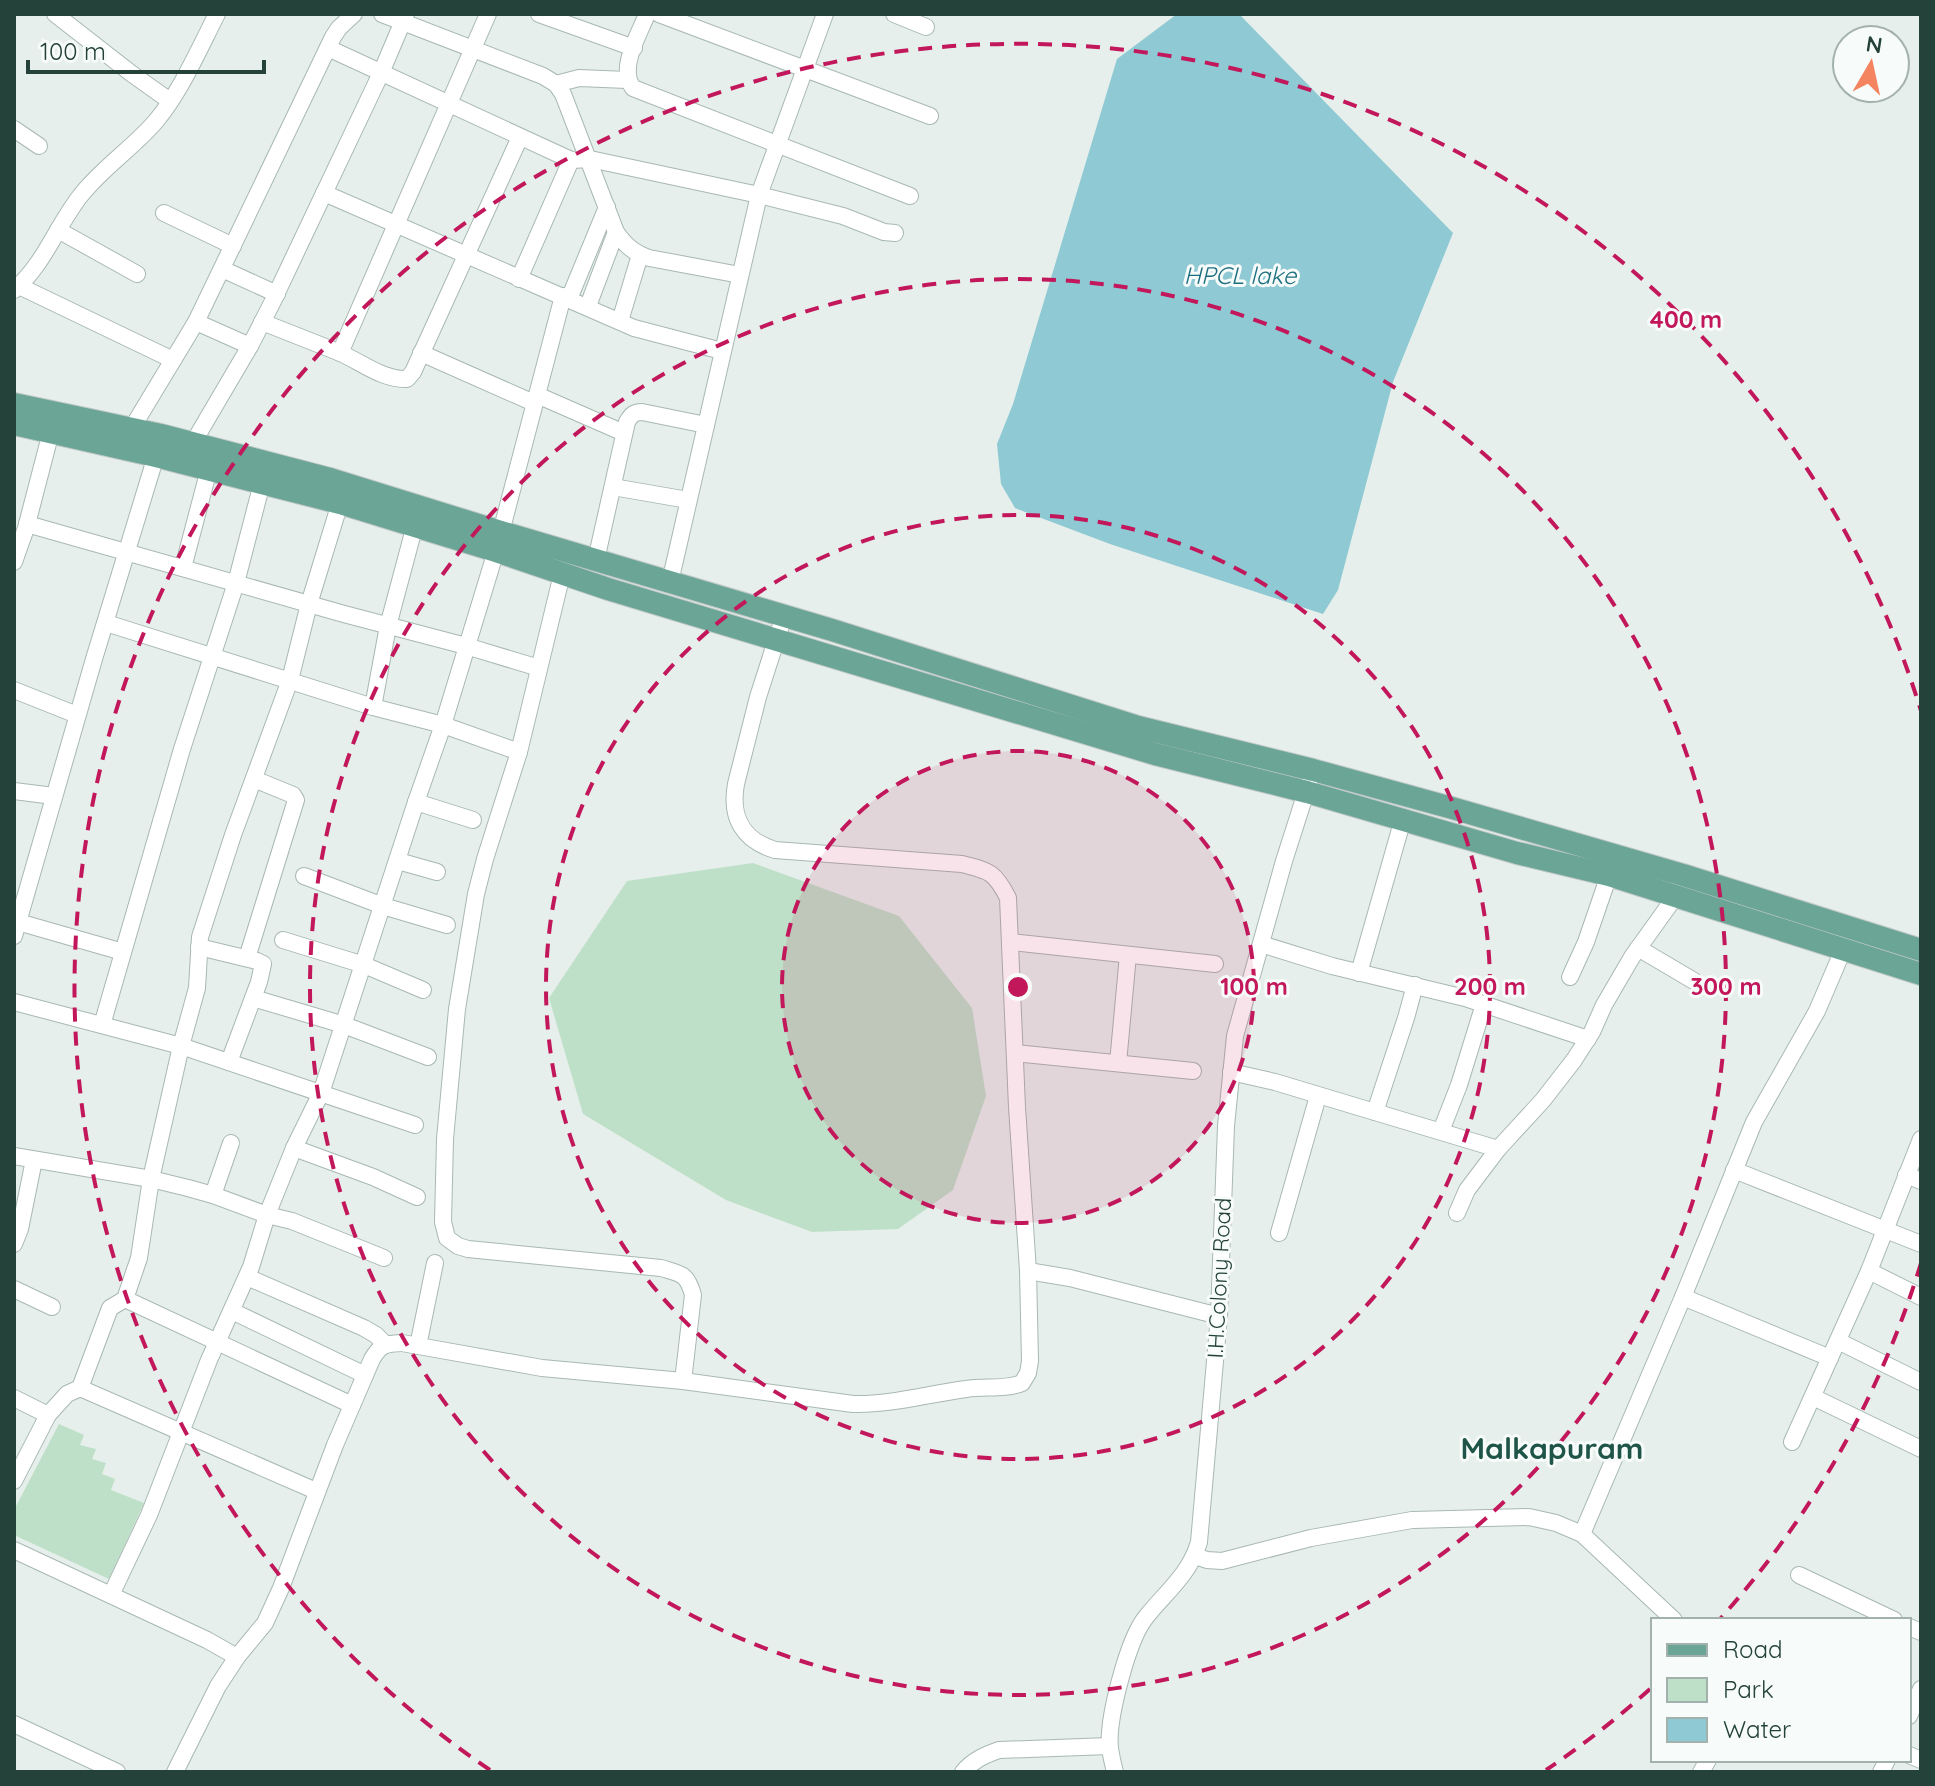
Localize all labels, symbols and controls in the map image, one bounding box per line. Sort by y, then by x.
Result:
scale bar [28,24,264,74]
north arrow [1831,24,1911,104]
text: N [1864,29,1884,59]
text: 100 m [40,36,106,66]
water label: HPCL lake [1184,260,1298,290]
text: 400 m [1650,304,1722,334]
text: 100 m [1220,971,1288,1001]
text: 200 m [1454,971,1526,1001]
text: 300 m [1690,971,1762,1001]
centre of rings [1004,973,1032,1001]
street label: I.H.Colony Road [1201,1197,1237,1359]
district label: Malkapuram [1461,1429,1643,1467]
legend [1651,1618,1911,1762]
text: Road [1723,1634,1783,1664]
text: Park [1723,1674,1774,1704]
text: Water [1723,1714,1791,1744]

